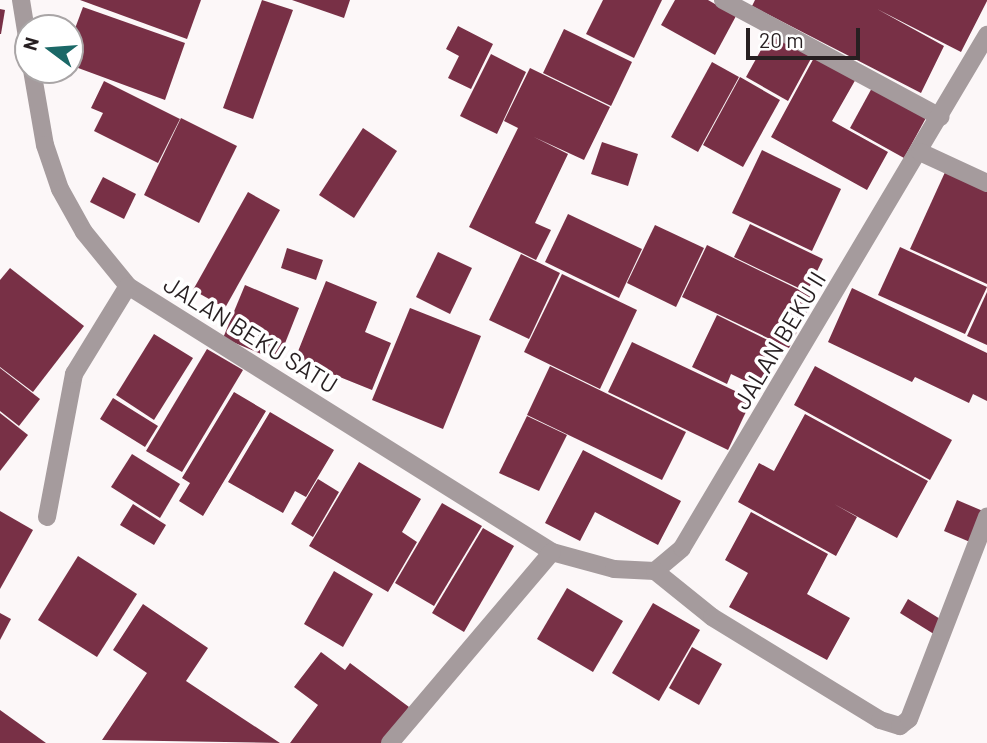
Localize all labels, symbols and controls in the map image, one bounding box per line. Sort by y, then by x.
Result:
north arrow [14,14,84,84]
scale bar [749,14,863,58]
text: 20 m [759,27,804,52]
text: N [17,34,43,53]
street label: JALAN BEKU II [727,266,831,414]
street label: JALAN BEKU SATU [159,269,343,399]

